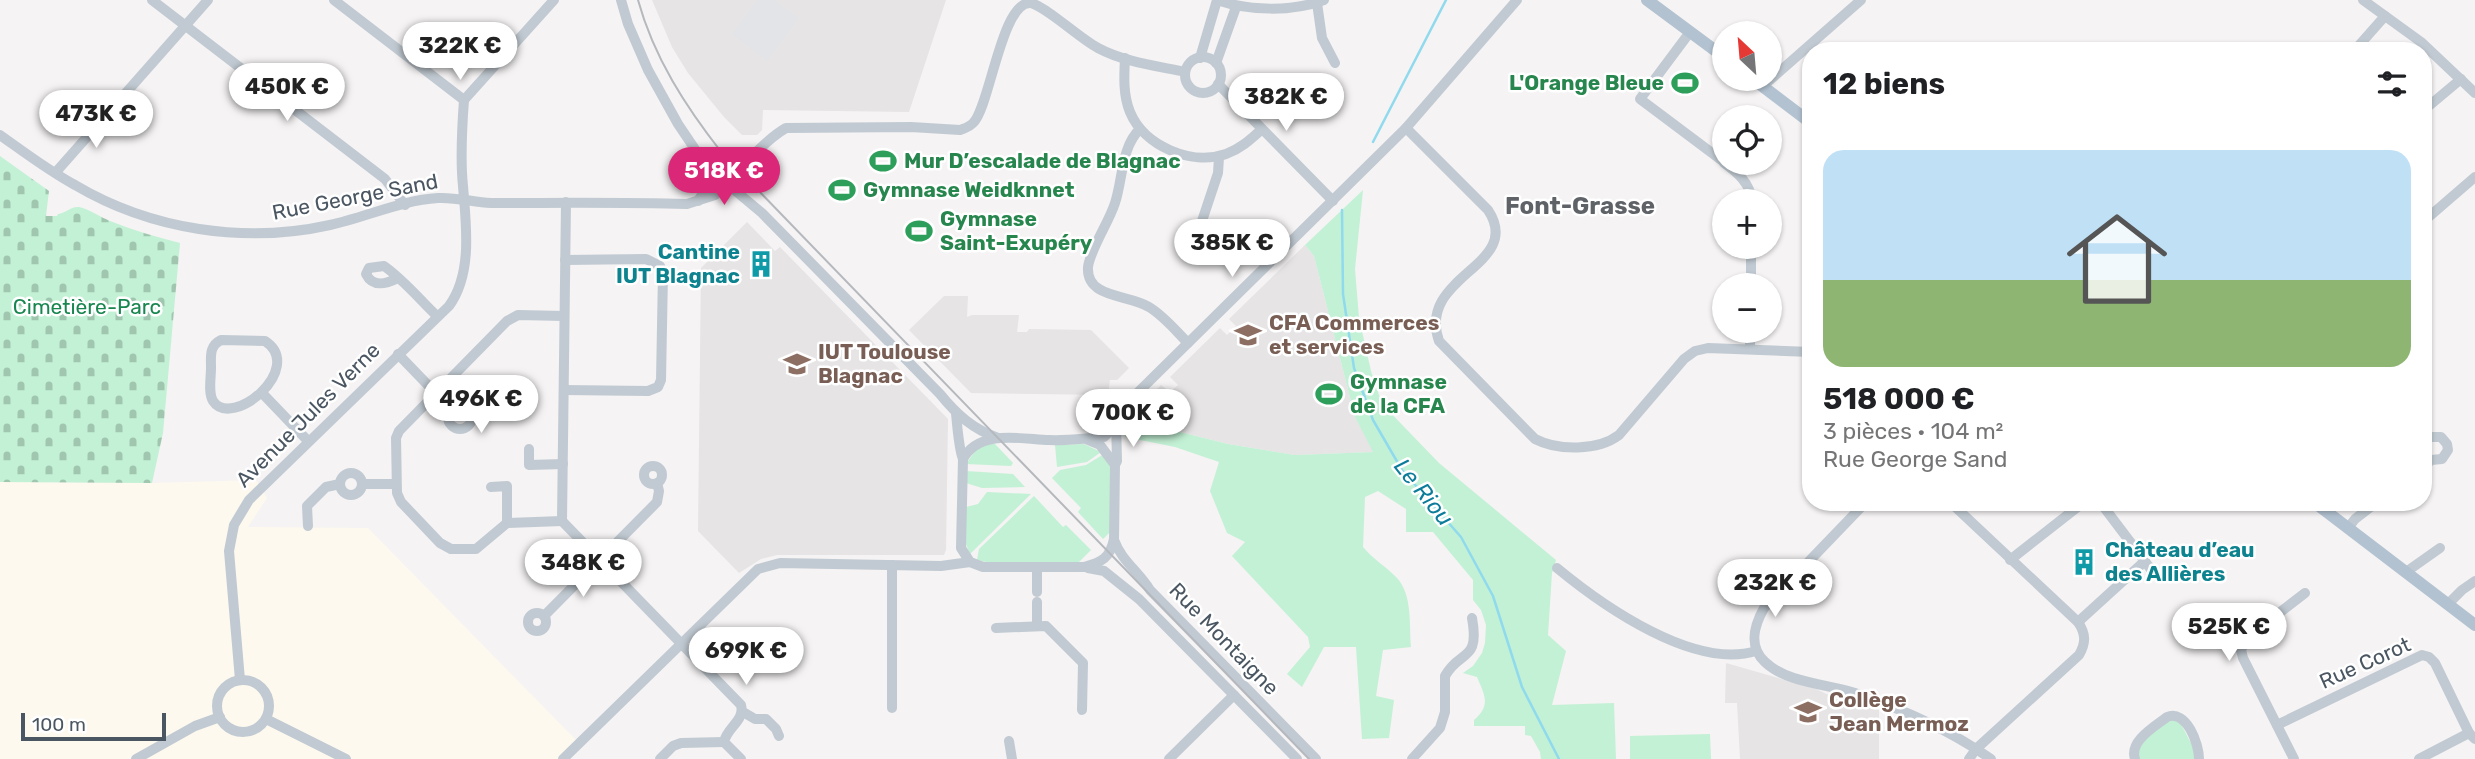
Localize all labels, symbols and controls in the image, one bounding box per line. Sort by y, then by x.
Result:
north arrow [1712,21,1782,91]
map controls [1712,21,1782,343]
pin: 322K € [403,22,517,82]
text: 322K € [418,31,502,59]
pin: 450K € [230,64,344,123]
icon: filters [2373,65,2411,103]
text: 12 biens [1823,66,1945,102]
sports icon: L'Orange Bleue [1670,68,1700,98]
place label: L'Orange Bleue [1509,70,1664,95]
text: 450K € [245,72,329,100]
pin: 382K € [1229,74,1343,133]
text: 382K € [1244,82,1328,110]
pin: 473K € [39,90,153,150]
text: 473K € [55,99,137,127]
button: locate [1712,105,1782,175]
sports icon: Mur D’escalade de Blagnac [868,146,898,176]
pin: 518K € [667,148,781,207]
place label: Mur D’escalade de Blagnac [904,148,1181,173]
text: 518K € [684,156,764,184]
street label: Rue George Sand [270,168,440,225]
sports icon: Gymnase Weidknnet [827,175,857,205]
place label: Gymnase Weidknnet [863,177,1075,202]
button: + [1712,189,1782,259]
district label: Font-Grasse [1505,192,1655,220]
icon: home [2054,196,2180,322]
place label: Gymnase Saint-Exupéry [940,206,1093,255]
sports icon: Gymnase Saint-Exupéry [904,216,934,246]
pin: 385K € [1175,219,1289,279]
text: 385K € [1190,228,1274,256]
place label: Cantine IUT Blagnac [616,239,740,288]
building icon: Cantine IUT Blagnac [746,249,776,279]
button: − [1712,273,1782,343]
park label: Cimetière-Parc [13,294,161,319]
place label: CFA Commerces et services [1269,310,1439,359]
school or university icon: CFA Commerces et services [1233,320,1263,350]
street label: Avenue Jules Verne [230,337,385,492]
place label: IUT Toulouse Blagnac [818,339,951,388]
school or university icon: IUT Toulouse Blagnac [782,349,812,379]
place label: Gymnase de la CFA [1350,369,1447,418]
pin: 496K € [424,376,538,435]
sports icon: Gymnase de la CFA [1314,379,1344,409]
text: 518 000 € [1823,381,1975,417]
text: 496K € [439,384,523,412]
pin: 700K € [1076,390,1190,449]
text: 700K € [1092,398,1174,426]
text: 3 pièces · 104 m² [1823,417,2003,445]
text: Rue George Sand [1823,445,2008,473]
water label: Le Riou [1388,453,1460,532]
place label: Château d’eau des Allières [2105,537,2255,586]
pin: 348K € [526,540,640,599]
building icon: Château d’eau des Allières [2069,547,2099,577]
text: 348K € [541,548,625,576]
pin: 232K € [1718,560,1832,619]
text: 232K € [1733,568,1817,596]
street label: Rue Montaigne [1164,577,1284,700]
pin: 525K € [2172,604,2286,663]
text: 525K € [2188,612,2270,640]
pin: 699K € [689,628,803,687]
street label: Rue Corot [2315,631,2414,694]
text: 699K € [705,636,787,664]
place label: Collège Jean Mermoz [1829,687,1969,736]
school or university icon: Collège Jean Mermoz [1793,697,1823,727]
scale bar [21,710,166,742]
text: 100 m [32,713,86,736]

